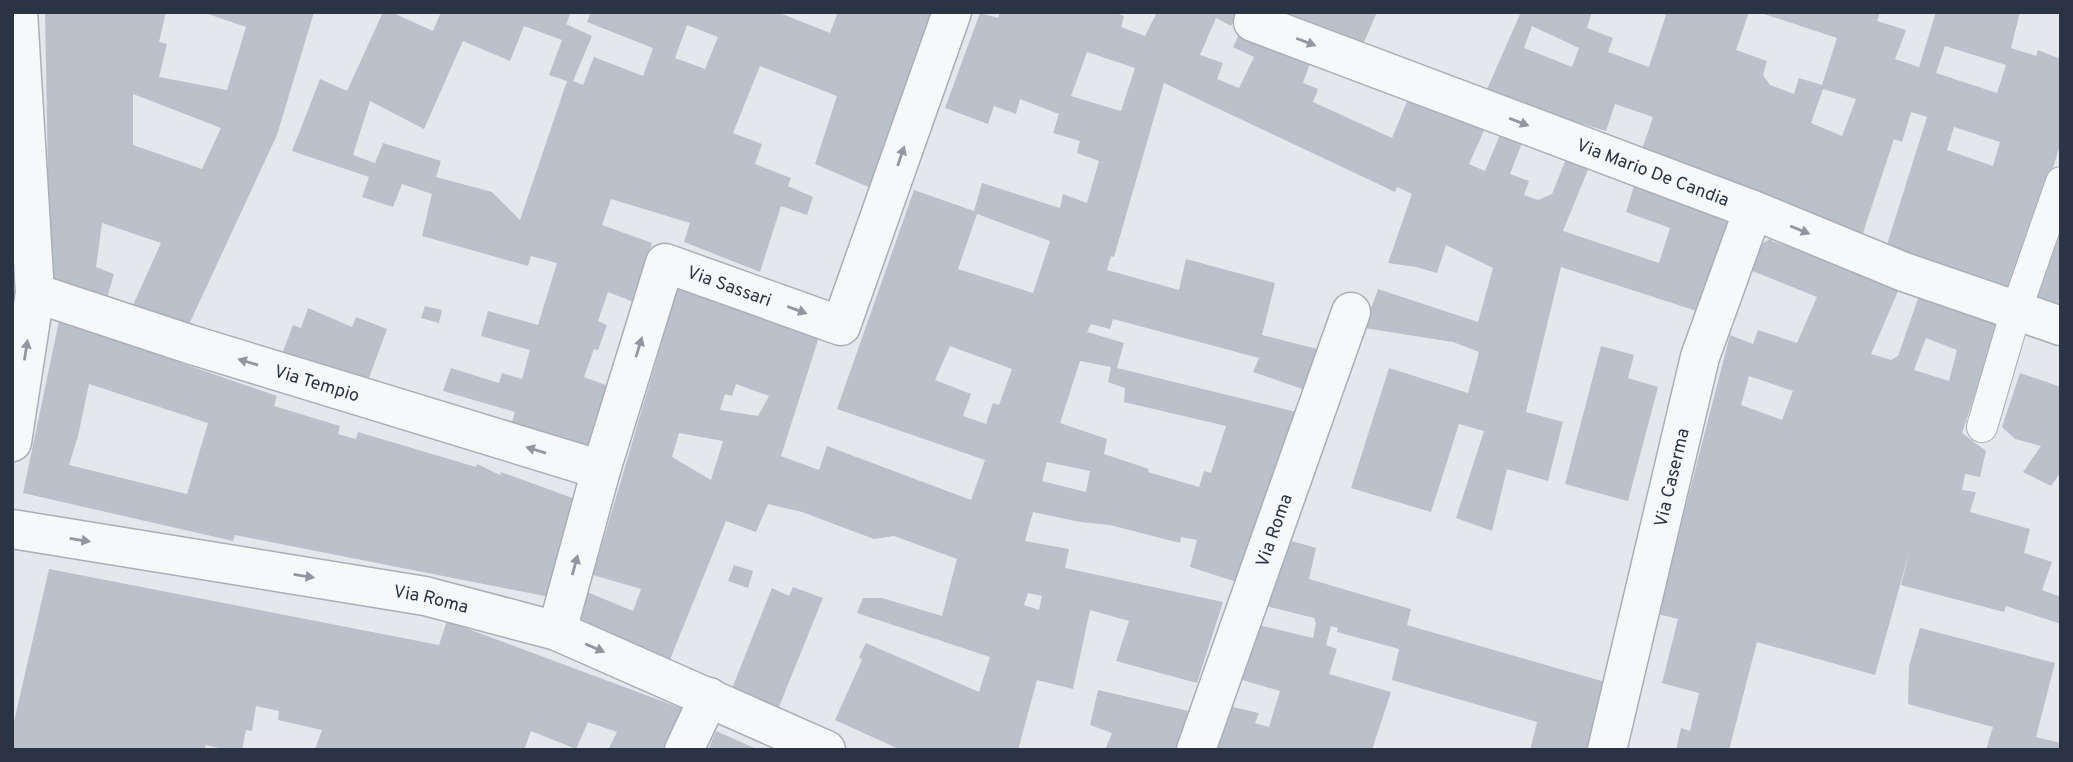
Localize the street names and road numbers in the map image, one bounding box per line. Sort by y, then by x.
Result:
street label: Via Mario De Candia [1573,135,1732,213]
street label: Via Sassari [684,262,774,313]
street label: Via Tempio [271,361,362,408]
street label: Via Caserma [1650,426,1696,530]
street label: Via Roma [1252,491,1299,571]
street label: Via Roma [392,581,471,620]

